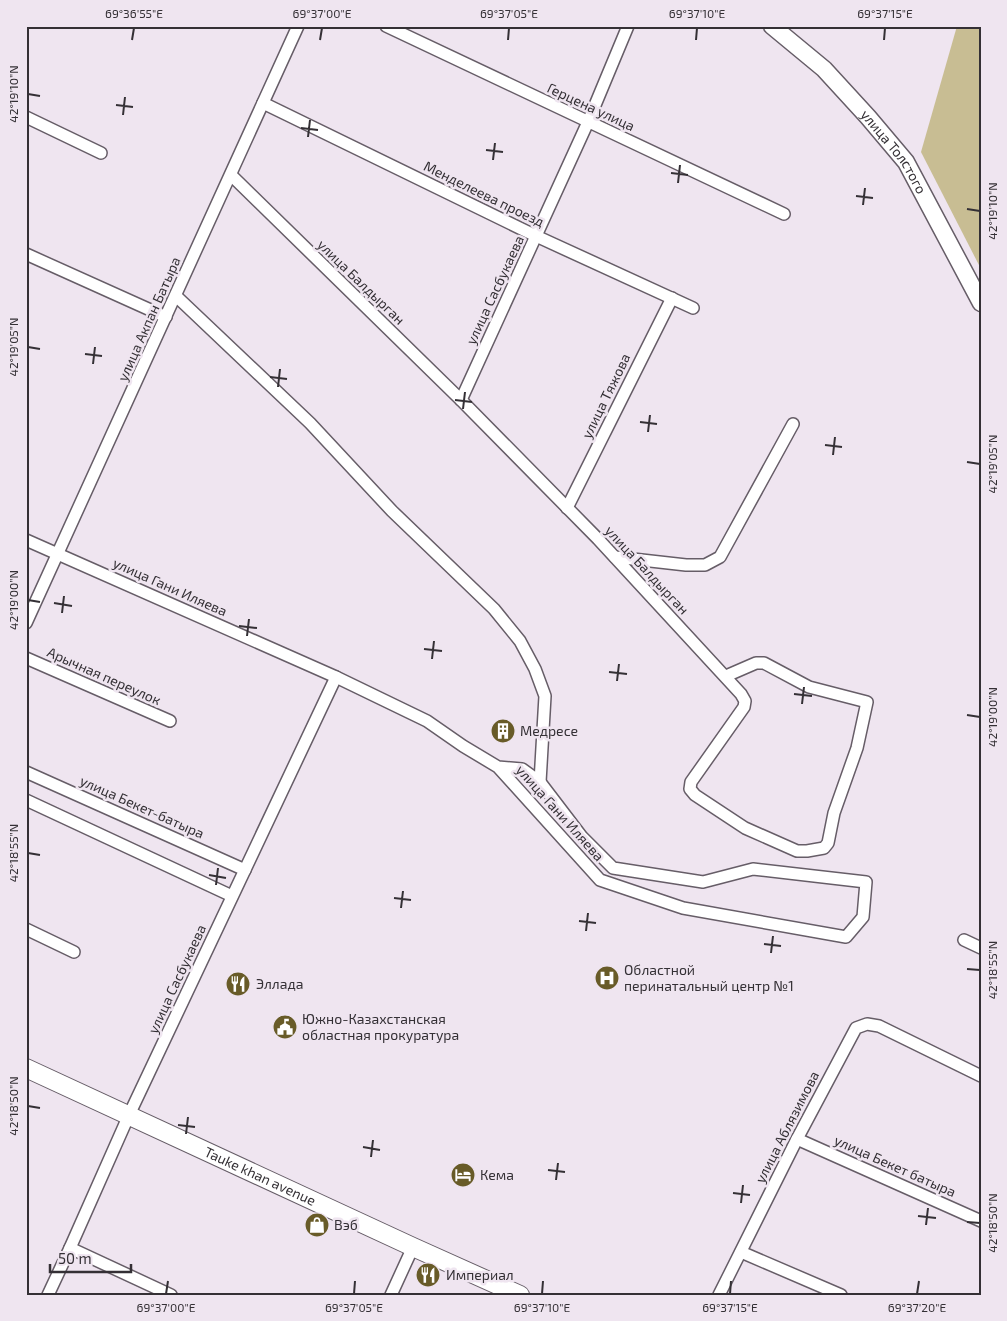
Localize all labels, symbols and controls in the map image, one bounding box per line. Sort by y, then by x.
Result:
text: 69°36'55"E [105,6,163,20]
text: 69°37'00"E [293,6,352,20]
text: 69°37'05"E [480,6,538,20]
text: 69°37'10"E [669,6,725,20]
text: 69°37'15"E [857,6,913,20]
text: 42°19'10"N [6,65,20,123]
street label: Герцена улица [545,79,638,134]
street label: улица Толстого [857,106,930,196]
street label: Менделеева проезд [421,157,547,230]
text: 42°19'10"N [985,182,999,240]
street label: улица Сасбукаева [462,233,527,347]
street label: улица Балдырган [314,236,409,328]
street label: улица Акпан Батыра [113,254,184,384]
text: 42°19'05"N [6,318,20,377]
street label: улица Тяжова [578,351,633,441]
text: 42°19'05"N [985,435,999,494]
street label: улица Балдырган [602,522,693,618]
street label: улица Гани Иляева [110,554,230,619]
text: 42°19'00"N [6,570,20,630]
street label: Арычная переулок [45,643,164,708]
text: 42°19'00"N [985,687,999,747]
building icon: Медресе [490,718,516,744]
place label: Медресе [520,722,578,739]
street label: улица Гани Иляева [513,761,608,864]
street label: улица Бекет-батыра [77,772,207,842]
text: 42°18'55"N [6,824,20,882]
street label: улица Сасбукаева [144,922,209,1036]
text: 42°18'55"N [985,941,999,999]
place label: Областной перинатальный центр №1 [624,961,794,994]
hospital icon: Областной перинатальный центр №1 [594,965,620,991]
restaurant icon: Эллада [225,971,251,997]
place label: Эллада [256,975,303,992]
place label: Южно-Казахстанская областная прокуратура [302,1010,459,1043]
public building icon: Южно-Казахстанская областная прокуратура [272,1014,298,1040]
street label: улица Аблязимова [751,1068,822,1186]
text: 42°18'50"N [6,1076,20,1136]
street label: улица Бекет батыра [832,1131,959,1200]
street label: Tauke khan avenue [202,1143,319,1209]
hotel icon: Кема [450,1162,476,1188]
place label: Кема [480,1166,514,1183]
text: 42°18'50"N [985,1193,999,1253]
shop icon: Вэб [304,1212,330,1238]
place label: Вэб [334,1216,358,1233]
scale bar [50,1241,131,1273]
text: 50 m [58,1249,92,1267]
restaurant icon: Империал [415,1262,441,1288]
place label: Империал [446,1266,514,1283]
text: 69°37'00"E [137,1300,196,1314]
text: 69°37'05"E [325,1300,383,1314]
text: 69°37'10"E [514,1300,570,1314]
text: 69°37'15"E [702,1300,758,1314]
text: 69°37'20"E [888,1300,946,1314]

